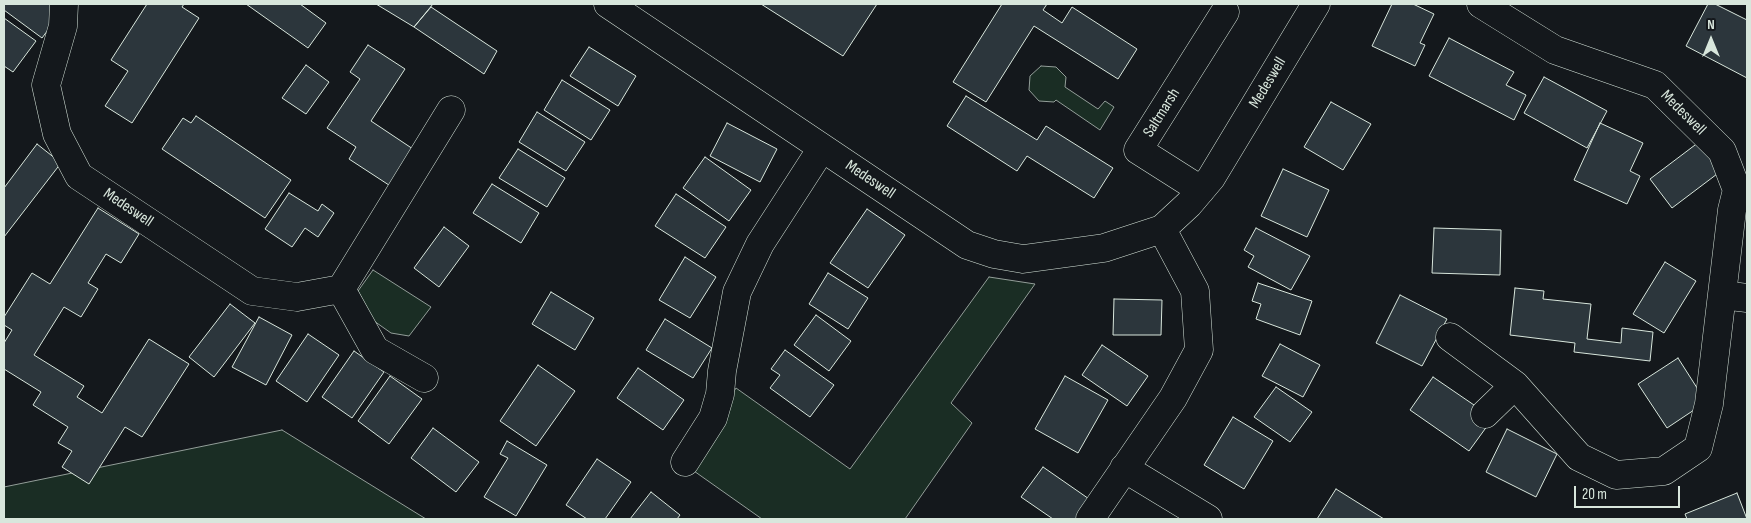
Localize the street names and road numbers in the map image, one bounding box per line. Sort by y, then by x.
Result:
street label: Medeswell [1245,54,1291,112]
street label: Saltmarsh [1139,85,1185,141]
street label: Medeswell [1656,86,1710,140]
street label: Medeswell [841,156,899,204]
street label: Medeswell [99,184,157,232]

